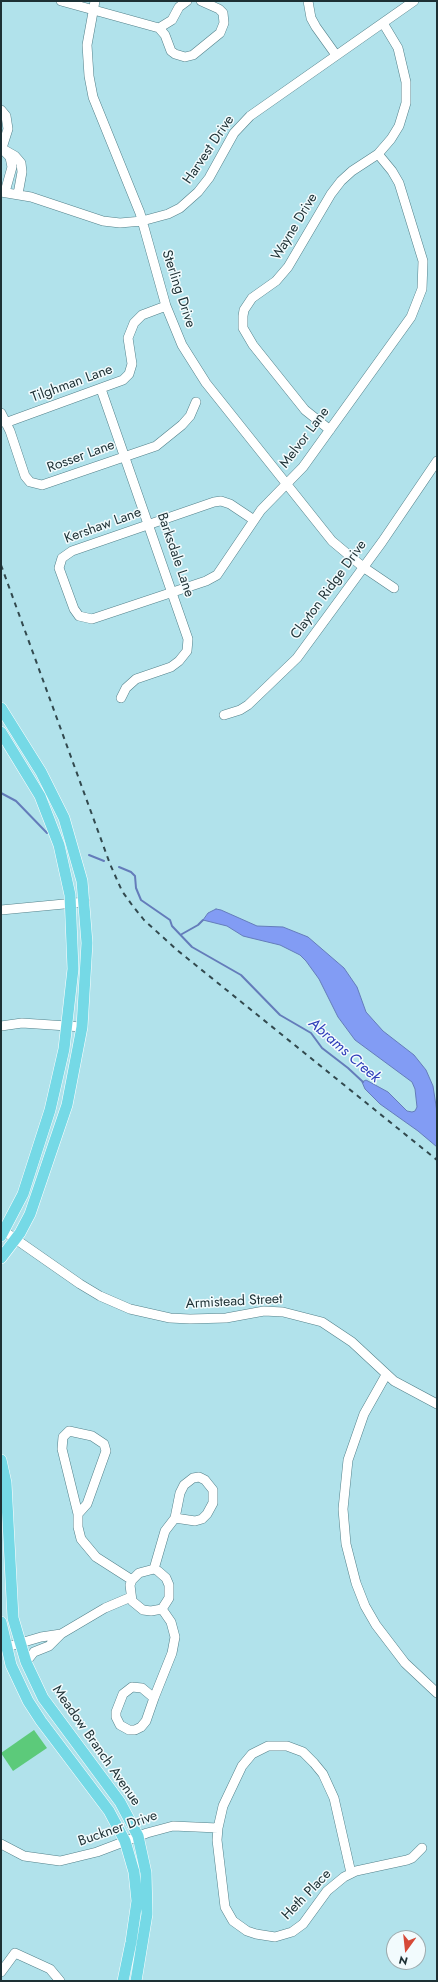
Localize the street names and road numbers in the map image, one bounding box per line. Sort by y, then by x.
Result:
street label: Harvest Drive [180,112,238,188]
street label: Wayne Drive [268,190,322,264]
street label: Sterling Drive [158,248,198,330]
street label: Tilghman Lane [29,361,115,407]
street label: Melvor Lane [277,404,333,472]
street label: Rosser Lane [45,437,117,477]
street label: Kershaw Lane [62,504,144,548]
street label: Barksdale Lane [153,511,197,599]
street label: Clayton Ridge Drive [287,537,371,643]
street label: Armistead Street [185,1291,283,1313]
street label: Meadow Branch Avenue [48,1683,144,1809]
street label: Buckner Drive [76,1808,160,1850]
street label: Heth Place [279,1866,335,1924]

